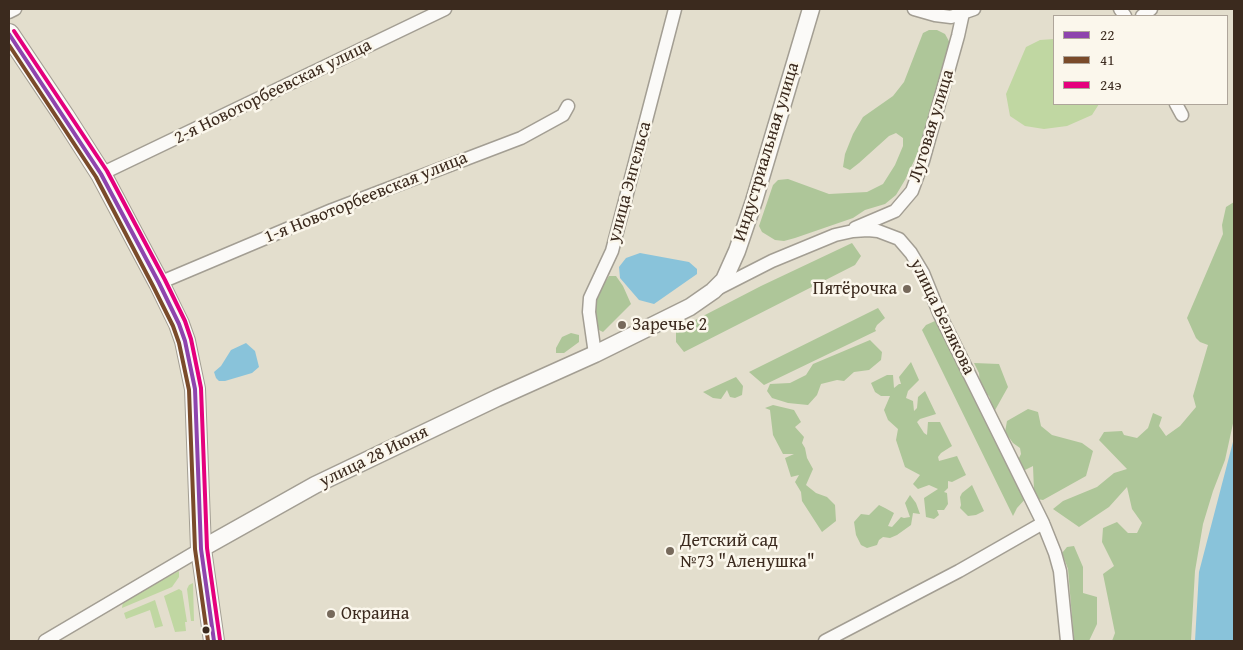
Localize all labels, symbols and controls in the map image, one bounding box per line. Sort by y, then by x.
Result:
legend [1053,15,1228,105]
text: 22 [1100,24,1114,45]
street label: 2-я Новоторбеевская улица [171,35,375,149]
text: 41 [1100,49,1114,70]
street label: Индустриальная улица [729,60,805,244]
street label: Луговая улица [905,67,959,185]
text: 24э [1100,74,1121,95]
street label: улица Энгельса [603,119,657,245]
street label: 1-я Новоторбеевская улица [261,147,471,249]
street label: улица Белякова [905,256,979,378]
place label: Пятёрочка [813,278,897,300]
marker: Пятёрочка [901,283,913,295]
place label: Заречье 2 [632,314,707,336]
marker: Заречье 2 [616,319,628,331]
street label: улица 28 Июня [316,421,432,493]
place label: Детский сад №73 "Аленушка" [680,530,815,572]
marker: Детский сад №73 "Аленушка" [664,545,676,557]
place label: Окраина [341,603,409,625]
marker: Окраина [325,608,337,620]
unlabelled marker [201,625,211,635]

